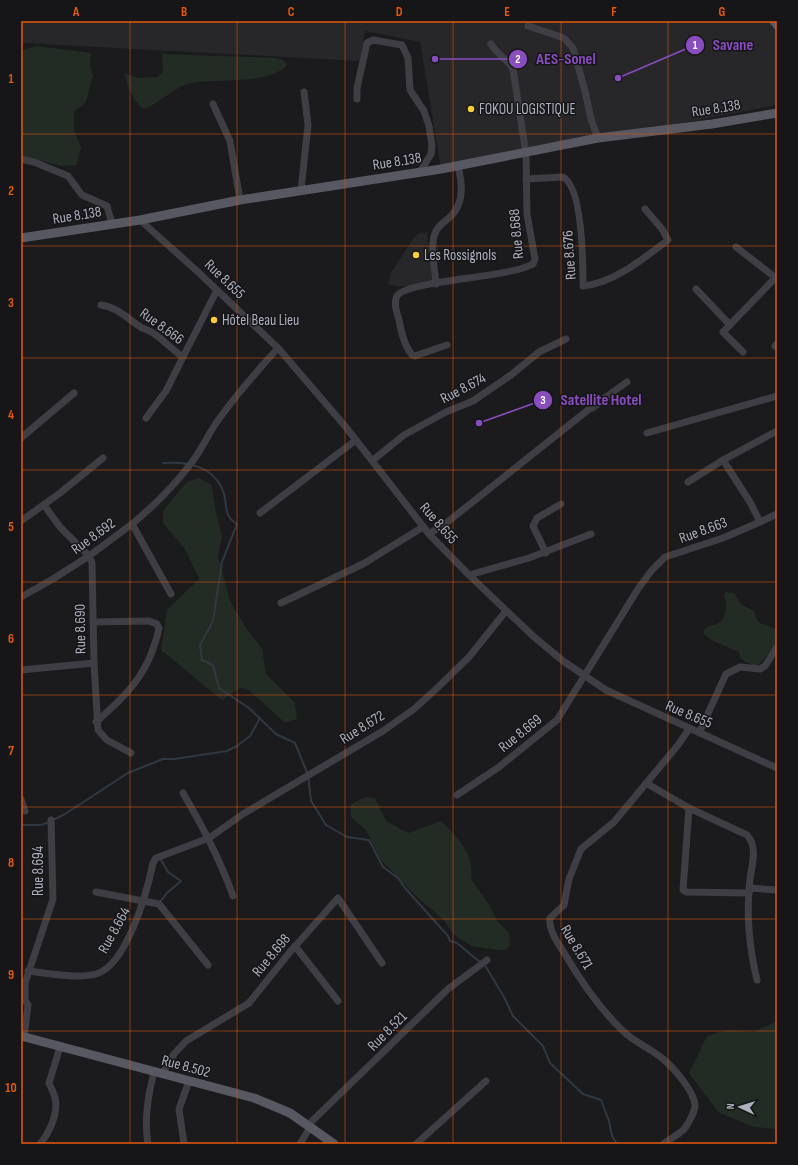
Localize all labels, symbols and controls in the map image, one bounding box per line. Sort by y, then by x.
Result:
text: A [72,4,80,20]
text: B [181,4,187,20]
text: C [288,4,295,20]
text: D [396,4,403,20]
text: E [504,4,510,20]
text: F [611,4,617,20]
text: G [719,4,726,20]
callout: Savane [685,31,761,59]
text: Savane [713,36,753,55]
text: 1 [693,38,698,53]
callout: AES-Sonel [508,45,603,73]
text: AES-Sonel [535,50,596,69]
text: 2 [515,52,521,67]
text: 1 [8,71,14,87]
street label: Rue 8.138 [690,95,742,122]
place label: FOKOU LOGISTIQUE [479,100,576,119]
marker: FOKOU LOGISTIQUE [466,104,476,114]
street label: Rue 8.138 [371,148,423,175]
text: 2 [8,183,14,199]
street label: Rue 8.138 [51,202,103,229]
street label: Rue 8.688 [505,208,528,260]
street label: Rue 8.676 [558,229,581,280]
place label: Les Rossignols [424,246,496,265]
marker: Les Rossignols [411,250,421,260]
street label: Rue 8.655 [200,255,249,303]
text: 3 [8,295,14,311]
street label: Rue 8.666 [136,304,188,349]
place label: Hôtel Beau Lieu [222,311,299,330]
marker: Hôtel Beau Lieu [209,315,219,325]
street label: Rue 8.674 [437,369,489,408]
callout: Satellite Hotel [533,386,650,414]
text: Satellite Hotel [560,391,642,410]
text: 3 [540,393,546,408]
text: 4 [8,407,14,423]
street label: Rue 8.655 [415,499,462,548]
street label: Rue 8.663 [676,513,730,548]
street label: Rue 8.692 [68,514,119,559]
text: 5 [8,519,14,535]
street label: Rue 8.690 [71,604,90,654]
text: 6 [8,631,14,647]
street label: Rue 8.655 [662,696,715,733]
street label: Rue 8.672 [336,706,388,749]
street label: Rue 8.669 [495,710,546,757]
text: 7 [8,743,14,759]
street label: Rue 8.694 [29,846,48,896]
text: 8 [8,855,14,871]
street label: Rue 8.664 [94,904,135,957]
street label: Rue 8.671 [556,922,598,974]
street label: Rue 8.698 [248,930,295,981]
text: 9 [8,967,14,983]
street label: Rue 8.521 [364,1007,412,1055]
street label: Rue 8.502 [159,1051,212,1082]
text: 10 [5,1080,17,1096]
north arrow [720,1087,760,1127]
text: N [724,1103,737,1110]

